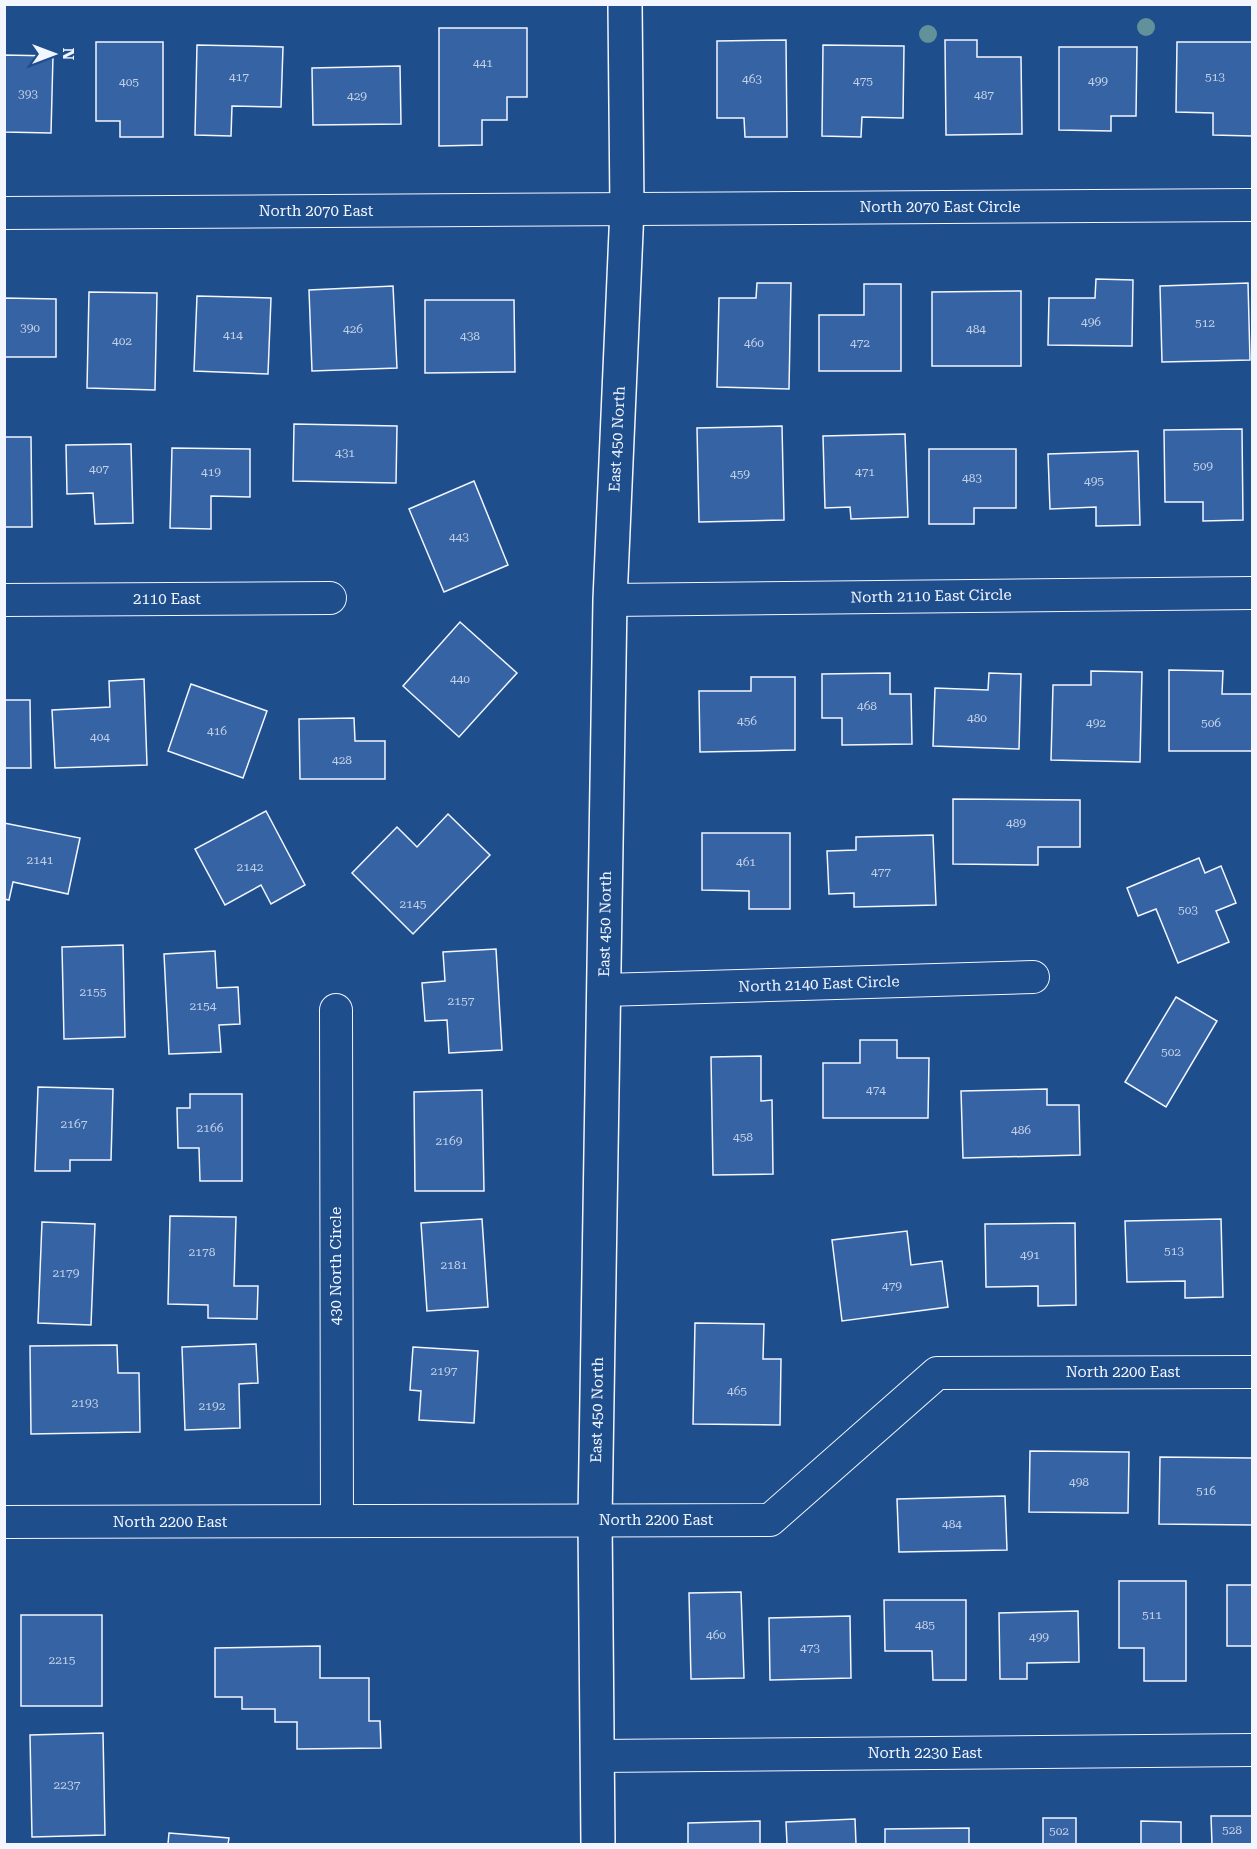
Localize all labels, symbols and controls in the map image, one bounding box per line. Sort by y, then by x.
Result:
north arrow [24,24,84,84]
text: N [59,48,78,60]
house number: 441 [473,56,493,70]
house number: 417 [229,70,249,84]
house number: 513 [1205,70,1225,84]
house number: 463 [742,72,762,86]
house number: 475 [853,74,873,88]
house number: 499 [1088,74,1108,88]
house number: 405 [119,75,139,89]
house number: 393 [18,87,38,101]
house number: 487 [974,88,994,102]
house number: 429 [347,89,367,103]
street label: North 2070 East Circle [859,198,1021,216]
street label: North 2070 East [259,202,374,220]
house number: 496 [1081,315,1101,329]
house number: 512 [1195,316,1215,330]
house number: 390 [20,321,40,335]
house number: 426 [343,322,363,336]
house number: 484 [966,322,986,336]
house number: 414 [223,328,243,342]
house number: 438 [460,329,480,343]
house number: 402 [112,334,132,348]
house number: 460 [744,336,764,350]
house number: 472 [850,336,870,350]
street label: East 450 North [605,385,629,492]
house number: 431 [335,446,355,460]
house number: 509 [1193,459,1213,473]
house number: 407 [89,462,109,476]
house number: 419 [201,465,221,479]
house number: 471 [855,465,875,479]
house number: 459 [730,467,750,481]
house number: 483 [962,471,982,485]
house number: 495 [1084,474,1104,488]
house number: 443 [449,530,469,544]
street label: North 2110 East Circle [850,586,1012,606]
street label: 2110 East [133,590,201,608]
house number: 440 [450,672,470,686]
house number: 468 [857,699,877,713]
house number: 480 [967,711,987,725]
house number: 456 [737,714,757,728]
house number: 492 [1086,716,1106,730]
house number: 506 [1201,716,1221,730]
house number: 416 [207,724,227,738]
house number: 404 [90,730,110,744]
house number: 428 [332,753,352,767]
house number: 489 [1006,816,1026,830]
house number: 2141 [27,853,54,867]
house number: 461 [736,855,756,869]
house number: 2142 [237,860,264,874]
house number: 477 [871,865,891,879]
street label: East 450 North [595,871,615,977]
house number: 2145 [400,897,427,911]
house number: 503 [1178,903,1198,917]
street label: North 2140 East Circle [738,972,900,996]
house number: 2155 [80,985,107,999]
house number: 2157 [448,994,475,1008]
house number: 2154 [190,999,217,1013]
house number: 502 [1161,1045,1181,1059]
house number: 474 [866,1083,886,1097]
house number: 2167 [61,1117,88,1131]
house number: 2166 [197,1121,224,1135]
house number: 486 [1011,1123,1031,1137]
house number: 458 [733,1130,753,1144]
house number: 2169 [436,1134,463,1148]
street label: 430 North Circle [327,1207,345,1325]
house number: 513 [1164,1244,1184,1258]
house number: 2178 [189,1245,216,1259]
house number: 491 [1020,1248,1040,1262]
house number: 2181 [441,1258,468,1272]
house number: 2179 [53,1266,80,1280]
house number: 479 [882,1279,902,1293]
street label: East 450 North [587,1357,607,1463]
street label: North 2200 East [1066,1363,1181,1381]
house number: 2197 [431,1364,458,1378]
house number: 465 [727,1384,747,1398]
house number: 2193 [72,1396,99,1410]
house number: 2192 [199,1399,226,1413]
house number: 498 [1069,1475,1089,1489]
house number: 516 [1196,1484,1216,1498]
street label: North 2200 East [599,1511,714,1529]
street label: North 2200 East [113,1513,228,1531]
house number: 484 [942,1517,962,1531]
house number: 511 [1142,1608,1162,1622]
house number: 485 [915,1618,935,1632]
house number: 460 [706,1628,726,1642]
house number: 499 [1029,1630,1049,1644]
house number: 473 [800,1641,820,1655]
house number: 2215 [49,1653,76,1667]
street label: North 2230 East [868,1744,983,1762]
house number: 2237 [54,1778,81,1792]
house number: 528 [1222,1823,1242,1837]
house number: 502 [1049,1824,1069,1838]

